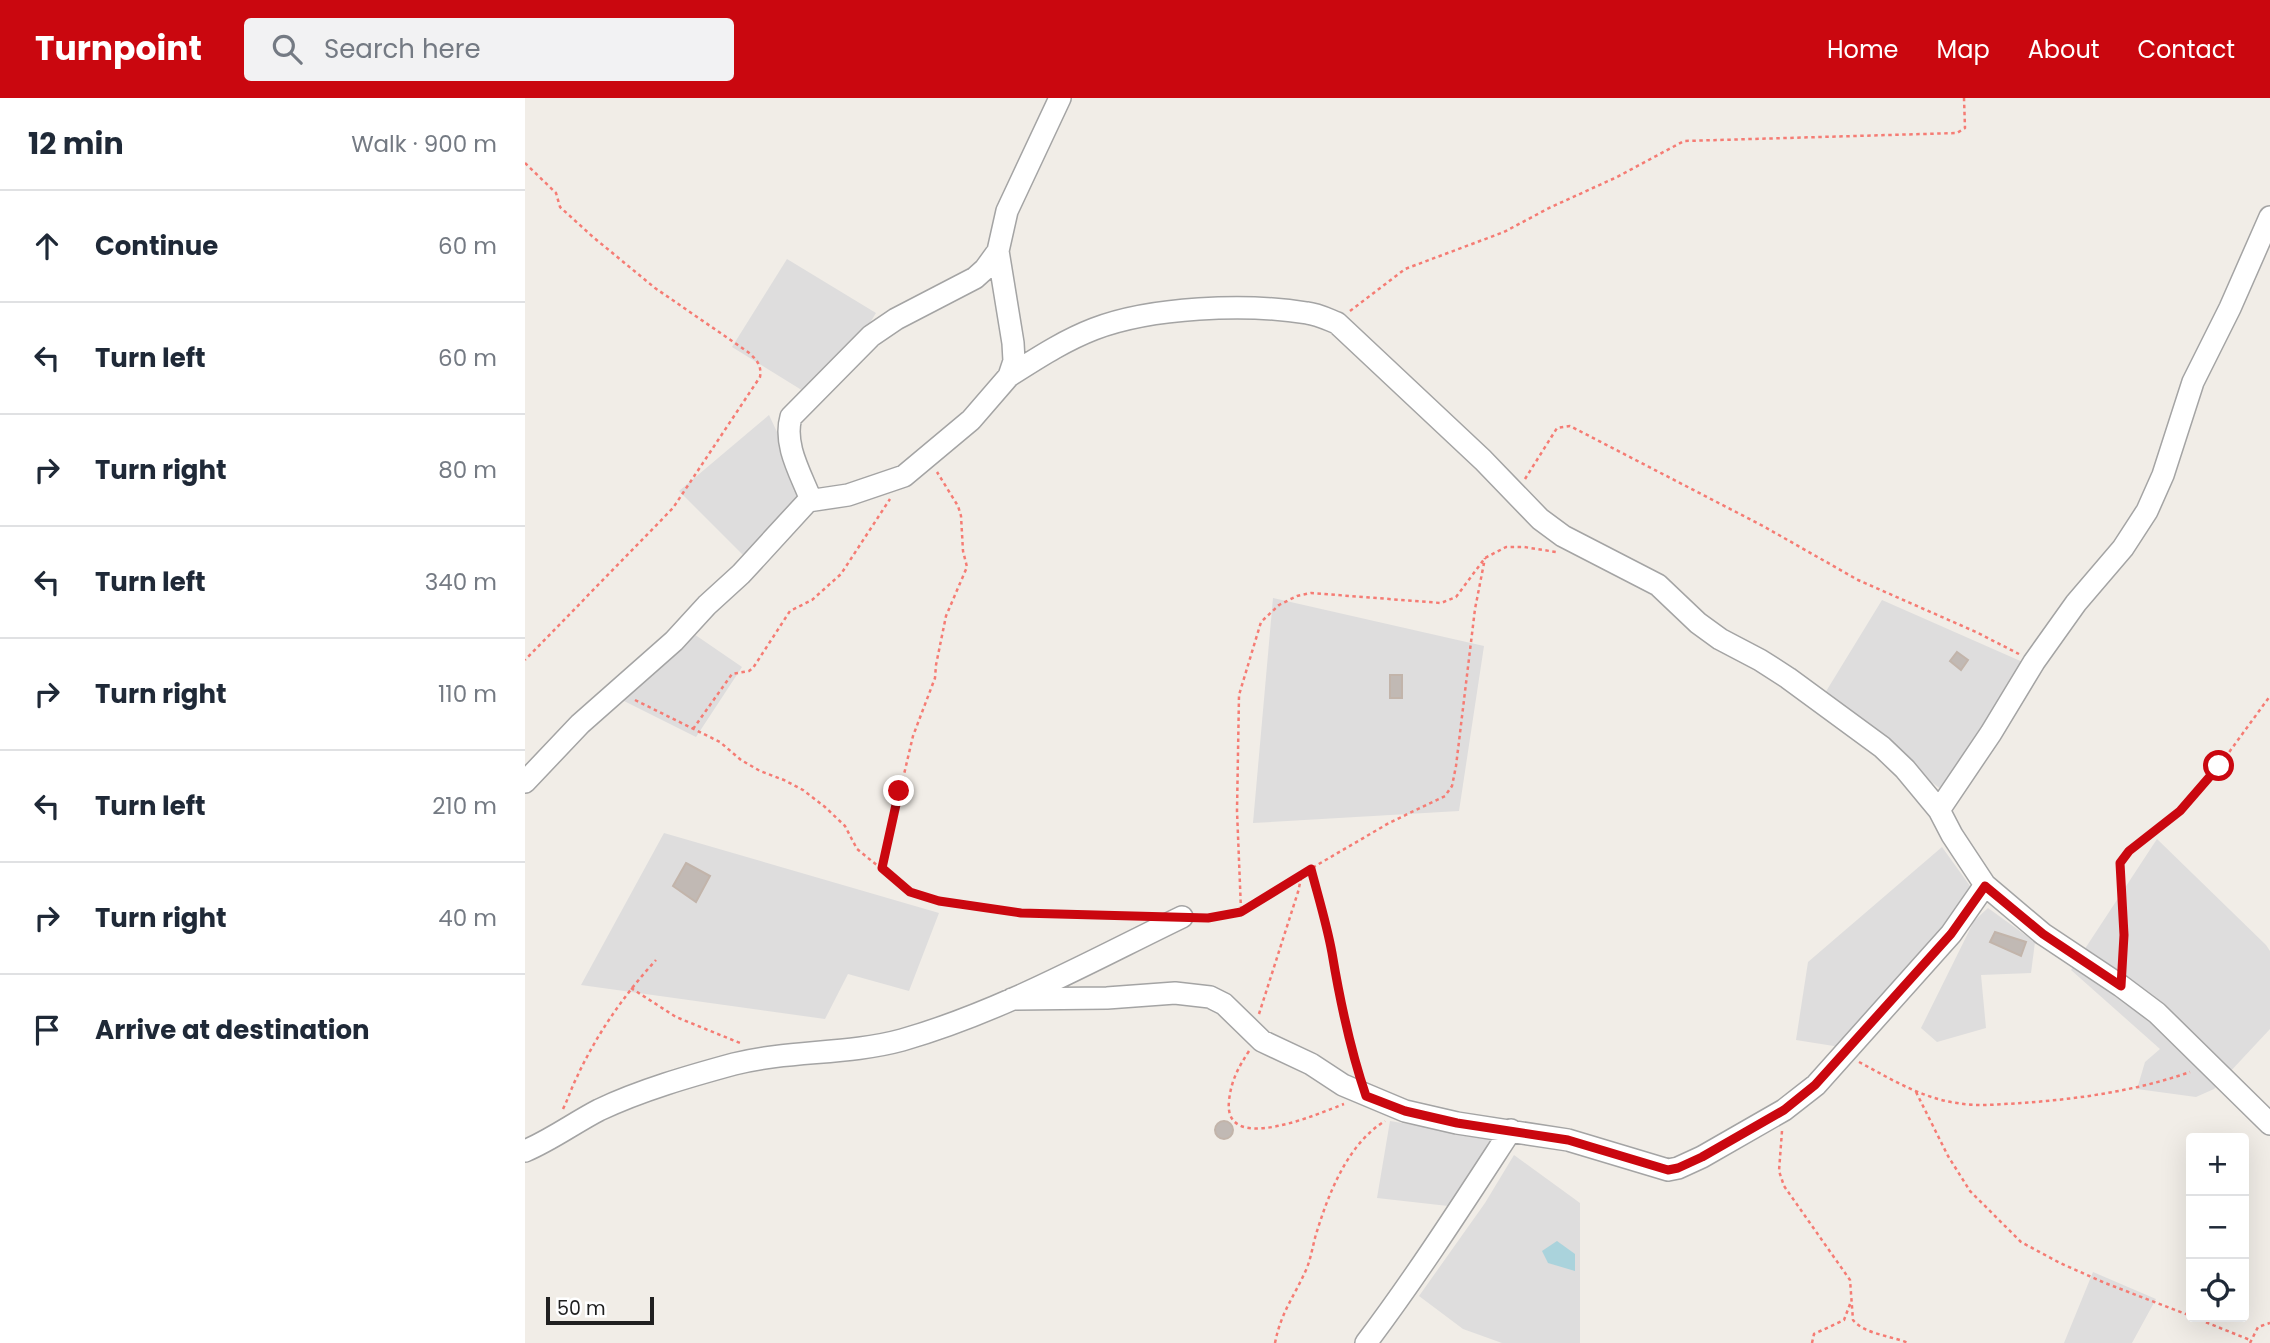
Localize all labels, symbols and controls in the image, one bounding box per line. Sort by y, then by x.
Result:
search box [244,18,734,81]
text: Turnpoint [35,25,202,72]
icon: search [268,30,306,68]
text: Search here [324,31,481,67]
text: Home [1827,33,1899,66]
text: Map [1937,33,1990,66]
text: About [2028,33,2099,66]
text: Contact [2137,33,2235,66]
text: 12 min [28,122,124,165]
text: Walk · 900 m [351,128,497,160]
icon: ahead [28,227,66,265]
text: Continue [95,228,218,264]
text: 60 m [438,230,497,262]
icon: left [28,339,66,377]
text: Turn left [95,340,206,376]
text: 60 m [438,342,497,374]
icon: right [28,451,66,489]
text: Turn right [95,452,227,488]
text: 80 m [438,454,497,486]
icon: left [28,563,66,601]
text: Turn left [95,564,206,600]
text: 340 m [425,566,497,598]
icon: right [28,675,66,713]
text: Turn right [95,676,227,712]
text: 110 m [438,678,497,710]
route start [2203,750,2234,781]
route end [883,775,914,806]
icon: left [28,787,66,825]
text: Turn left [95,788,206,824]
text: 210 m [432,790,497,822]
icon: right [28,899,66,937]
text: Turn right [95,900,227,936]
text: 40 m [438,902,497,934]
icon: arrive [28,1011,66,1049]
text: Arrive at destination [95,1012,370,1048]
map controls [2186,1133,2249,1322]
button: + [2186,1133,2249,1196]
button: − [2186,1196,2249,1259]
button: locate [2186,1259,2249,1322]
scale bar [546,1294,655,1326]
text: 50 m [557,1295,606,1322]

